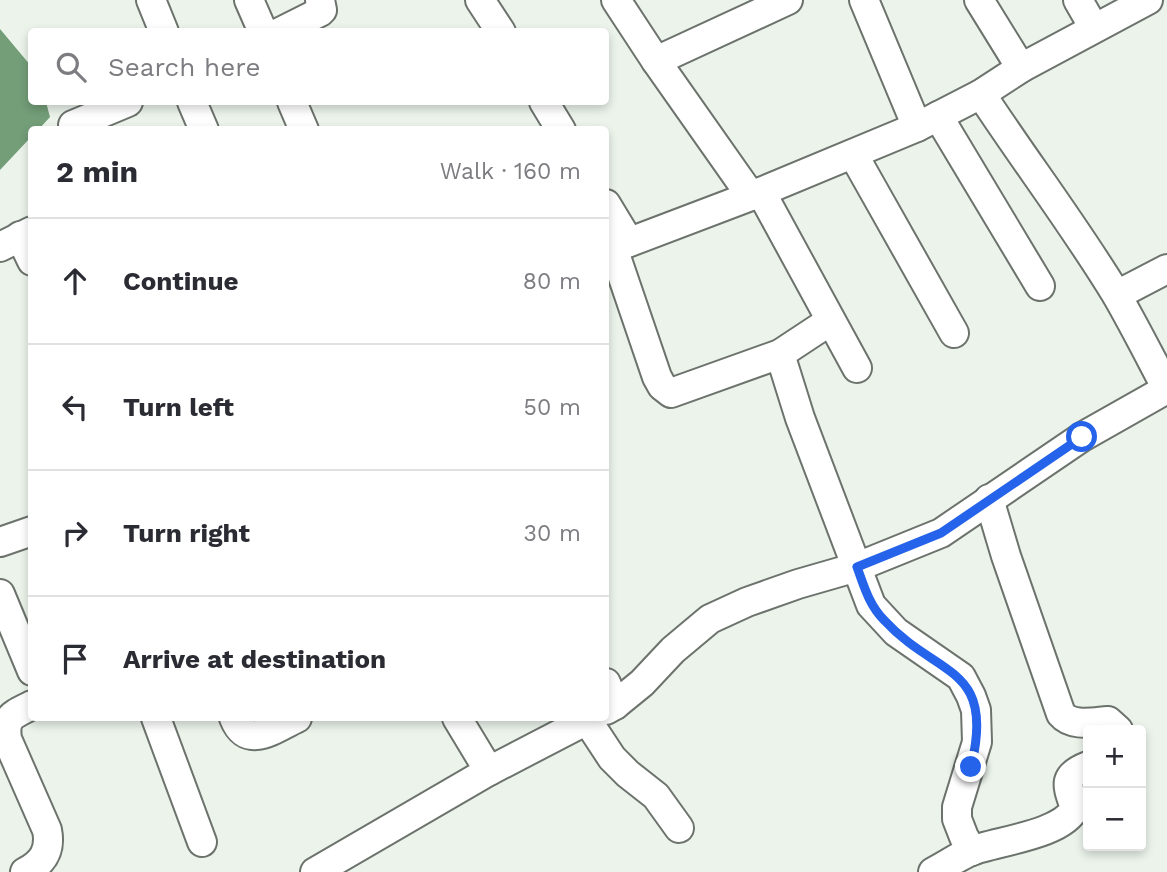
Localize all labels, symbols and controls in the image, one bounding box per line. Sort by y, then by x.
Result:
search box [28,28,609,105]
icon: search [52,48,90,86]
text: Search here [108,52,260,82]
text: 2 min [56,154,138,189]
text: Walk · 160 m [440,158,581,185]
icon: ahead [56,262,94,300]
text: Continue [123,266,239,296]
text: 80 m [523,268,581,295]
icon: left [56,388,94,426]
text: Turn left [123,392,234,422]
text: 50 m [524,394,581,421]
route start [1066,421,1097,452]
icon: right [56,514,94,552]
text: Turn right [123,518,250,548]
text: 30 m [524,520,581,547]
icon: arrive [56,640,94,678]
text: Arrive at destination [123,644,386,674]
map controls [1083,725,1146,851]
button: + [1083,725,1146,788]
route end [955,751,986,782]
button: − [1083,788,1146,851]

